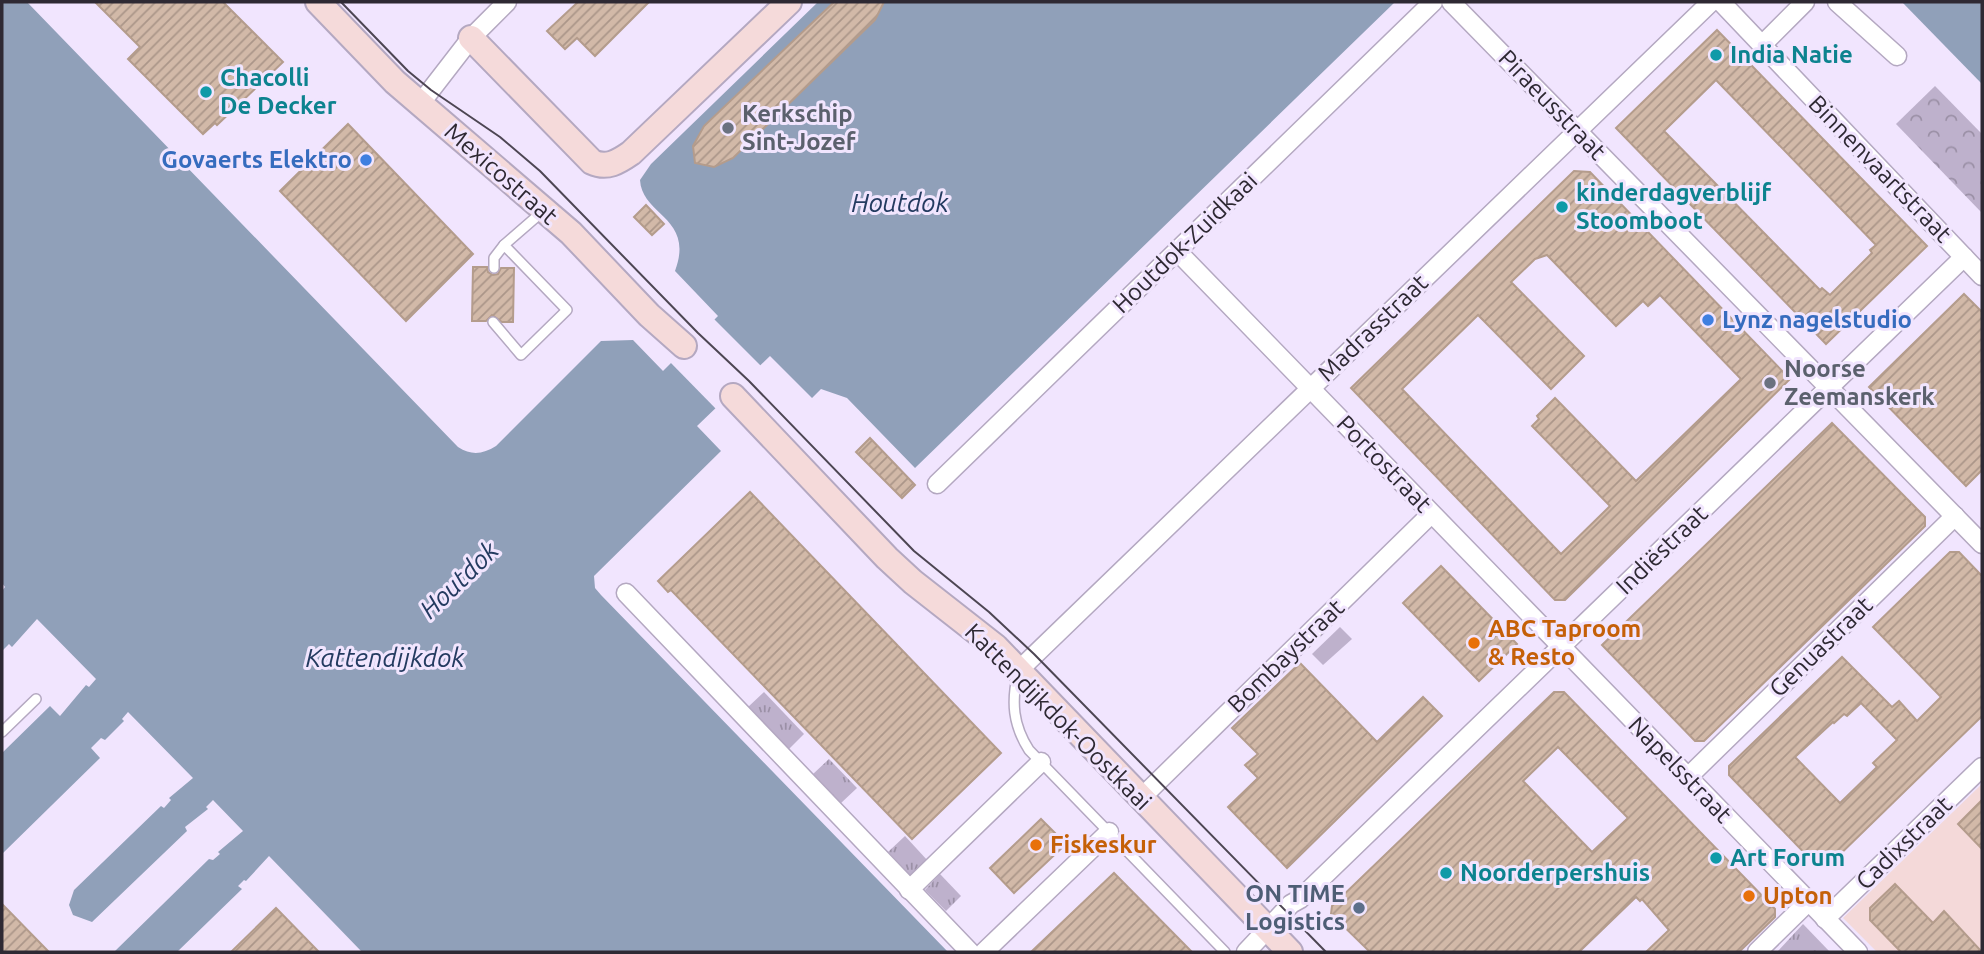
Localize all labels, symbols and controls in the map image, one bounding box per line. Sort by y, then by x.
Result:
place label: India Natie [1730,41,1853,68]
street label: Piraeusstraat [1493,44,1612,166]
marker: India Natie [1708,47,1724,63]
place label: Chacolli De Decker [220,64,337,119]
marker: Chacolli De Decker [198,84,214,100]
street label: Binnenvaartstraat [1804,90,1958,248]
place label: Kerkschip Sint-Jozef [742,100,857,155]
street label: Mexicostraat [440,117,564,230]
marker: Kerkschip Sint-Jozef [720,120,736,136]
place label: Govaerts Elektro [161,146,352,173]
marker: Govaerts Elektro [358,152,374,168]
street label: Houtdok-Zuidkaai [1107,167,1262,318]
place label: kinderdagverblijf Stoomboot [1576,179,1772,234]
water label: Houtdok [851,188,949,217]
marker: kinderdagverblijf Stoomboot [1554,199,1570,215]
street label: Madrasstraat [1312,268,1434,387]
place label: Lynz nagelstudio [1722,306,1912,333]
marker: Lynz nagelstudio [1700,312,1716,328]
place label: Noorse Zeemanskerk [1784,355,1935,410]
marker: Noorse Zeemanskerk [1762,375,1778,391]
street label: Portostraat [1332,410,1437,518]
street label: Indiëstraat [1611,499,1713,600]
water label: Houtdok [413,535,504,624]
street label: Genuastraat [1764,591,1878,702]
street label: Bombaystraat [1222,593,1350,718]
place label: ABC Taproom & Resto [1488,615,1641,670]
street label: Kattendijkdok-Oostkaai [960,618,1157,815]
marker: ABC Taproom & Resto [1466,635,1482,651]
water label: Kattendijkdok [305,643,465,672]
street label: Napelsstraat [1623,711,1738,829]
street label: Cadixstraat [1850,790,1957,895]
place label: Fiskeskur [1050,831,1157,858]
marker: Fiskeskur [1028,837,1044,853]
place label: Art Forum [1730,844,1845,871]
marker: Art Forum [1708,850,1724,866]
place label: Noorderpershuis [1460,859,1650,886]
marker: Noorderpershuis [1438,865,1454,881]
place label: ON TIME Logistics [1245,880,1345,935]
place label: Upton [1763,882,1833,909]
marker: Upton [1741,888,1757,904]
marker: ON TIME Logistics [1351,900,1367,916]

